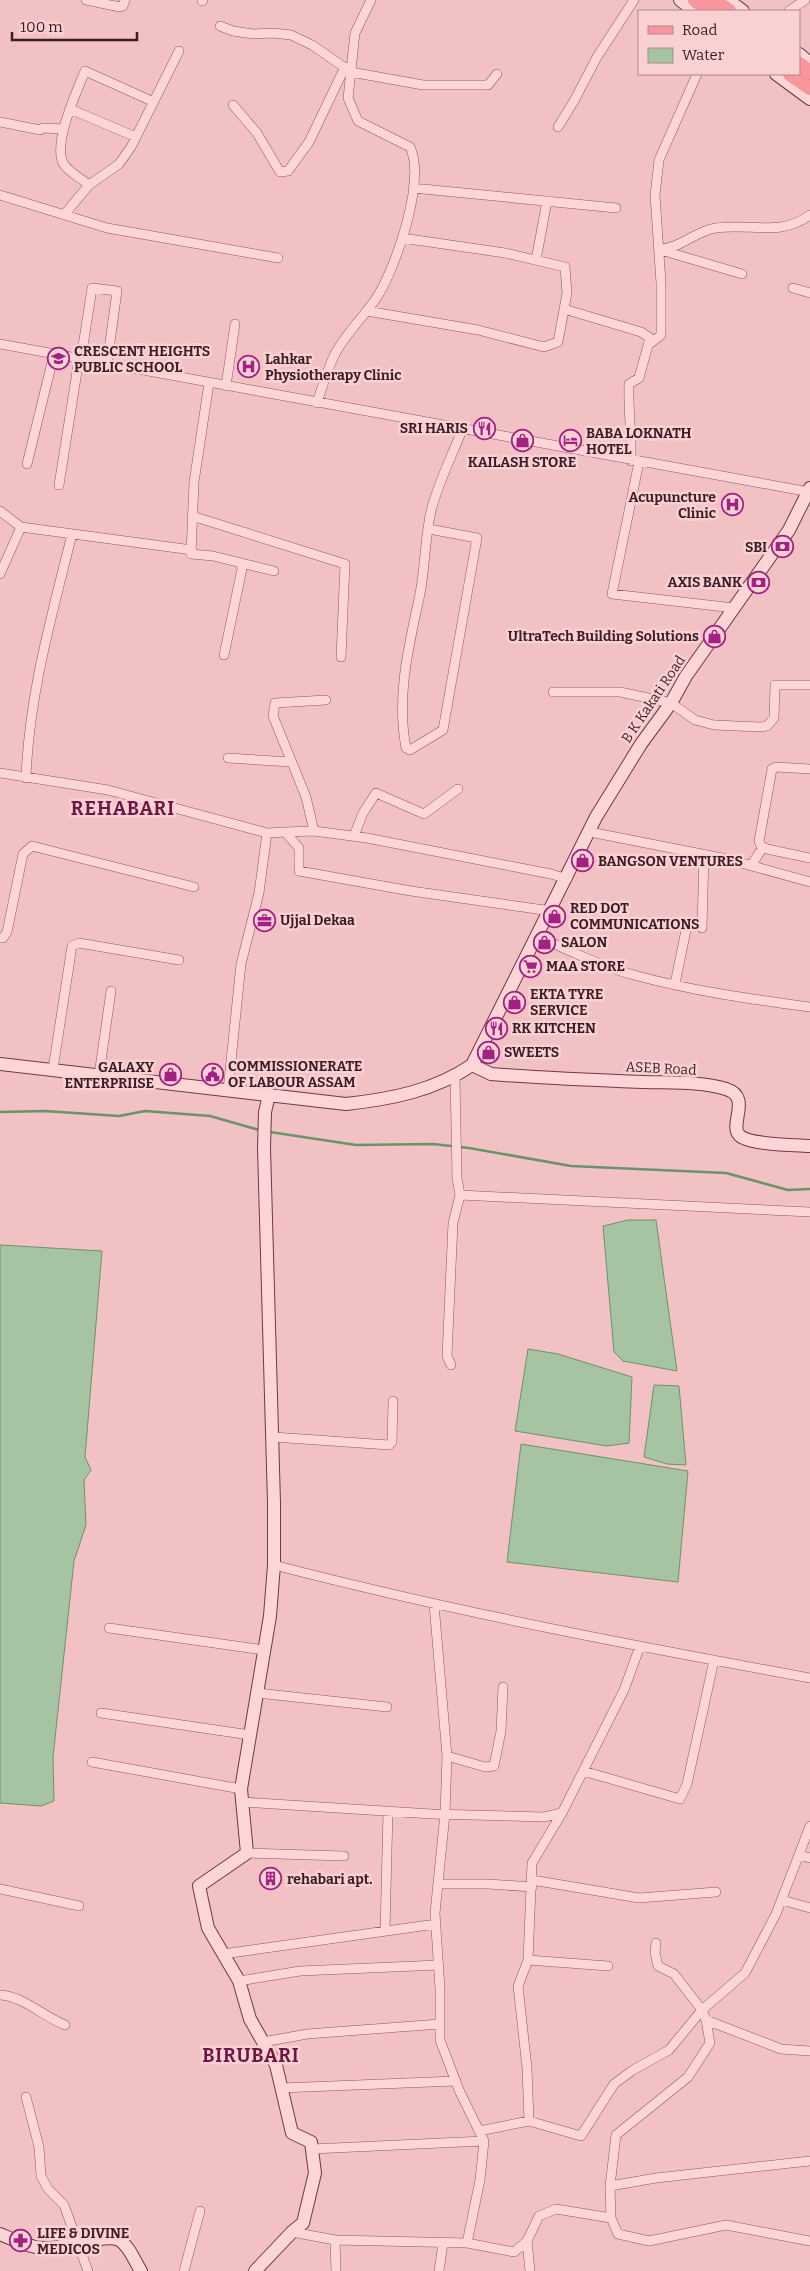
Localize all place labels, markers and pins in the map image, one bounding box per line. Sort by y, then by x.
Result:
place label: CRESCENT HEIGHTS PUBLIC SCHOOL [74,343,210,376]
school or university icon: CRESCENT HEIGHTS PUBLIC SCHOOL [46,347,70,371]
place label: Lahkar Physiotherapy Clinic [265,351,402,384]
hospital icon: Lahkar Physiotherapy Clinic [237,355,261,379]
restaurant icon: SRI HARIS [472,416,496,440]
place label: SRI HARIS [400,420,468,437]
place label: BABA LOKNATH HOTEL [586,425,692,458]
shop icon: KAILASH STORE [510,428,534,452]
hotel icon: BABA LOKNATH HOTEL [558,429,582,453]
place label: KAILASH STORE [468,454,576,471]
place label: Acupuncture Clinic [628,489,716,522]
hospital icon: Acupuncture Clinic [720,493,744,517]
bank icon: SBI [771,535,795,559]
place label: SBI [745,539,767,556]
bank icon: AXIS BANK [746,570,770,594]
place label: AXIS BANK [668,574,742,591]
shop icon: UltraTech Building Solutions [703,624,727,648]
place label: UltraTech Building Solutions [508,628,699,645]
shop icon: BANGSON VENTURES [570,849,594,873]
place label: BANGSON VENTURES [598,853,743,870]
place label: RED DOT COMMUNICATIONS [570,900,699,933]
shop icon: RED DOT COMMUNICATIONS [542,904,566,928]
office icon: Ujjal Dekaa [252,908,276,932]
place label: Ujjal Dekaa [280,912,355,929]
shop icon: SALON [533,930,557,954]
place label: SALON [561,934,607,951]
supermarket icon: MAA STORE [518,954,542,978]
place label: MAA STORE [546,958,625,975]
place label: EKTA TYRE SERVICE [530,986,603,1019]
shop icon: EKTA TYRE SERVICE [502,990,526,1014]
restaurant icon: RK KITCHEN [484,1016,508,1040]
place label: RK KITCHEN [512,1020,596,1037]
shop icon: SWEETS [476,1040,500,1064]
place label: SWEETS [504,1044,559,1061]
place label: COMMISSIONERATE OF LABOUR ASSAM [228,1058,362,1091]
place label: GALAXY ENTERPRIISE [64,1059,155,1092]
public building icon: COMMISSIONERATE OF LABOUR ASSAM [200,1062,224,1086]
shop icon: GALAXY ENTERPRIISE [158,1063,182,1087]
building icon: rehabari apt. [259,1867,283,1891]
place label: rehabari apt. [287,1871,372,1888]
place label: LIFE & DIVINE MEDICOS [37,2225,129,2258]
pharmacy icon: LIFE & DIVINE MEDICOS [9,2229,33,2253]

